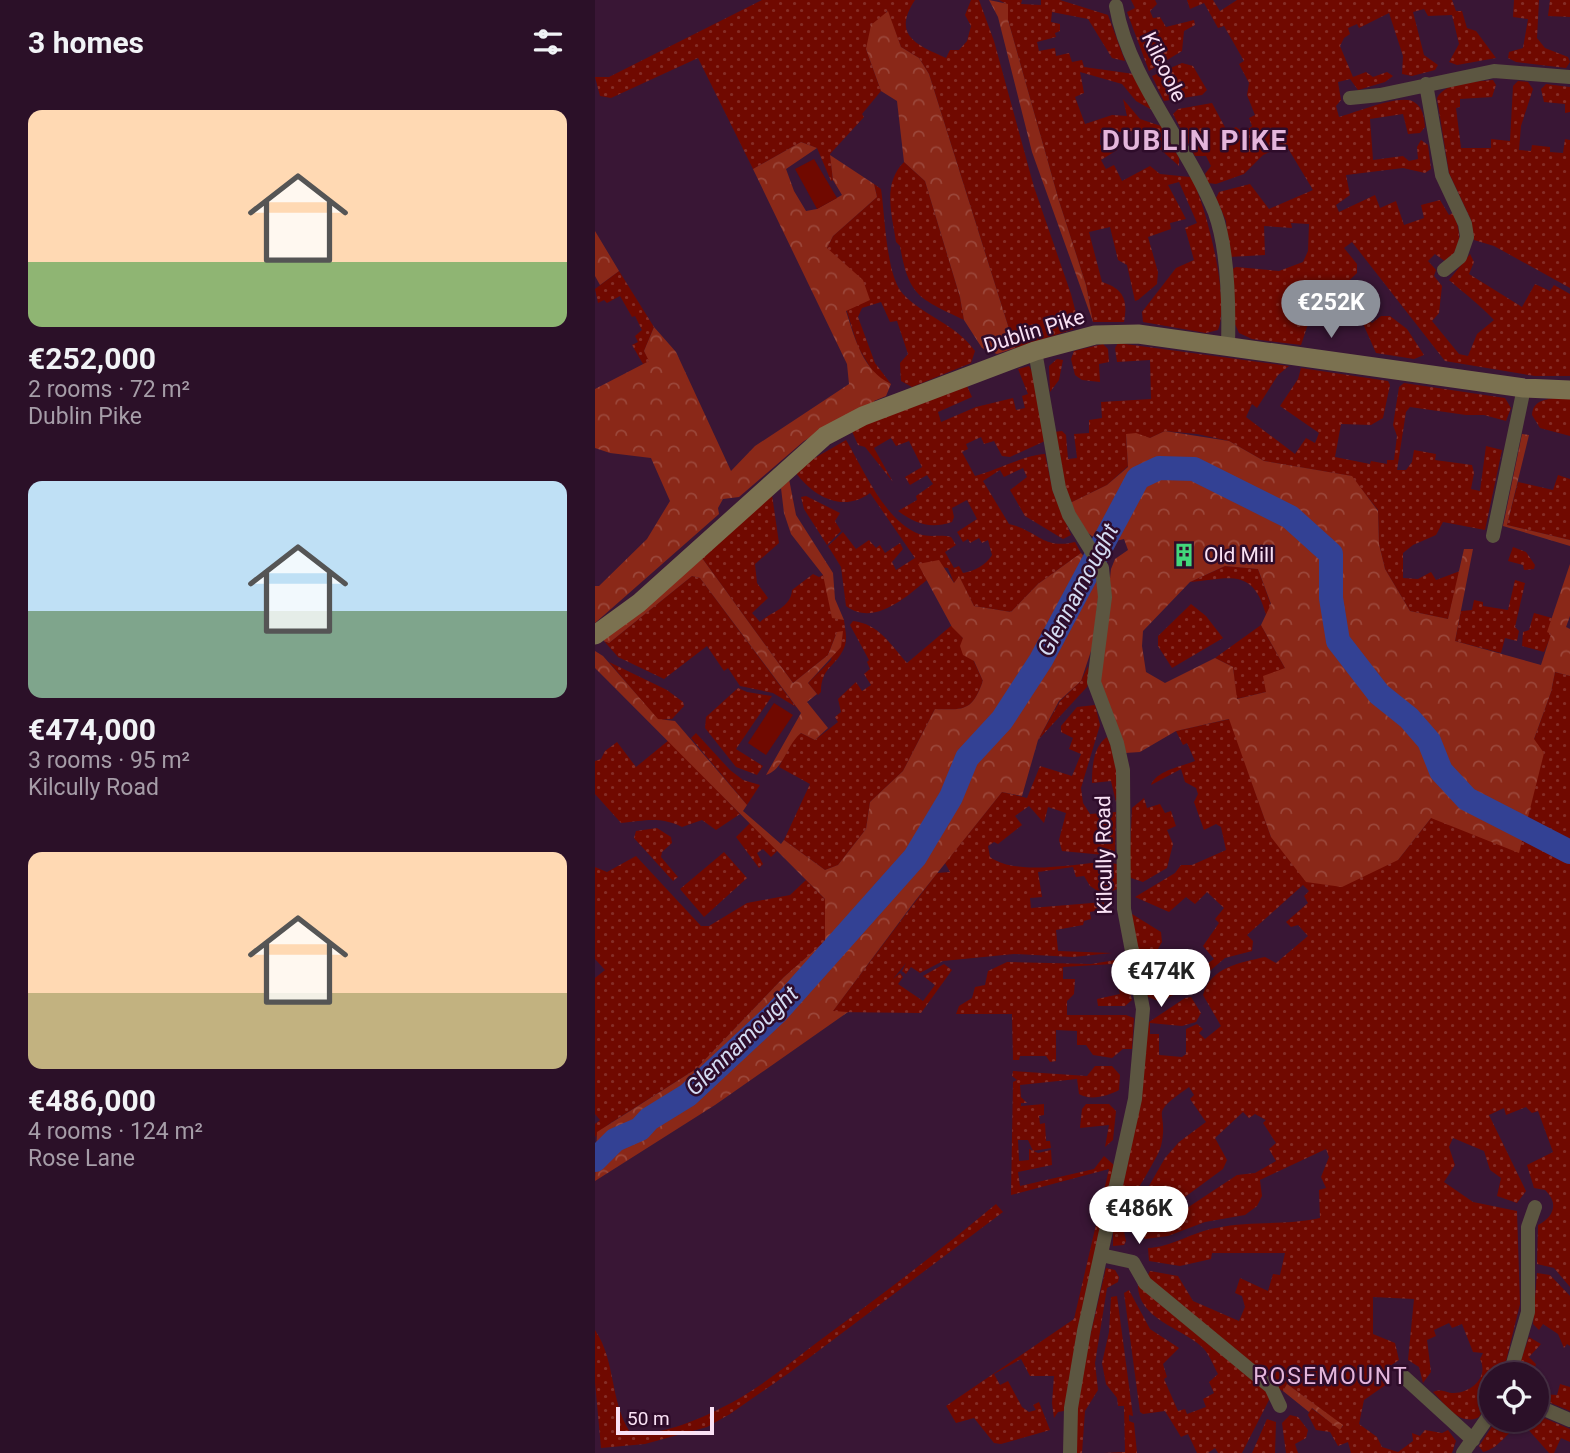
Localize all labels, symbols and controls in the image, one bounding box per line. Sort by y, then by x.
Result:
icon: filters [529,23,567,61]
text: 3 homes [28,25,144,60]
street label: Kilcoole [1137,28,1191,106]
district label: DUBLIN PIKE [1102,124,1288,157]
icon: home [235,155,361,281]
pin: €252K [1282,280,1380,340]
text: €252K [1297,289,1365,316]
street label: Dublin Pike [981,304,1087,358]
text: €252,000 [28,341,156,376]
text: 2 rooms · 72 m² [28,376,190,403]
text: Dublin Pike [28,403,142,430]
water label: Glennamought [1032,519,1125,661]
icon: home [235,526,361,652]
building icon: Old Mill [1170,541,1198,569]
place label: Old Mill [1204,543,1274,567]
text: €474,000 [28,712,156,747]
text: 3 rooms · 95 m² [28,747,190,774]
text: Kilcully Road [28,774,159,801]
street label: Kilcully Road [1091,795,1117,915]
icon: home [235,897,361,1023]
pin: €474K [1112,950,1210,1009]
text: €474K [1127,958,1195,985]
water label: Glennamought [680,980,804,1101]
text: €486,000 [28,1083,156,1118]
text: 4 rooms · 124 m² [28,1118,203,1145]
text: Rose Lane [28,1145,135,1172]
pin: €486K [1090,1186,1188,1246]
text: €486K [1105,1195,1173,1222]
map controls [1479,1362,1549,1432]
button: locate [1479,1362,1549,1432]
district label: ROSEMOUNT [1253,1363,1409,1390]
scale bar [616,1404,714,1436]
text: 50 m [627,1407,670,1430]

